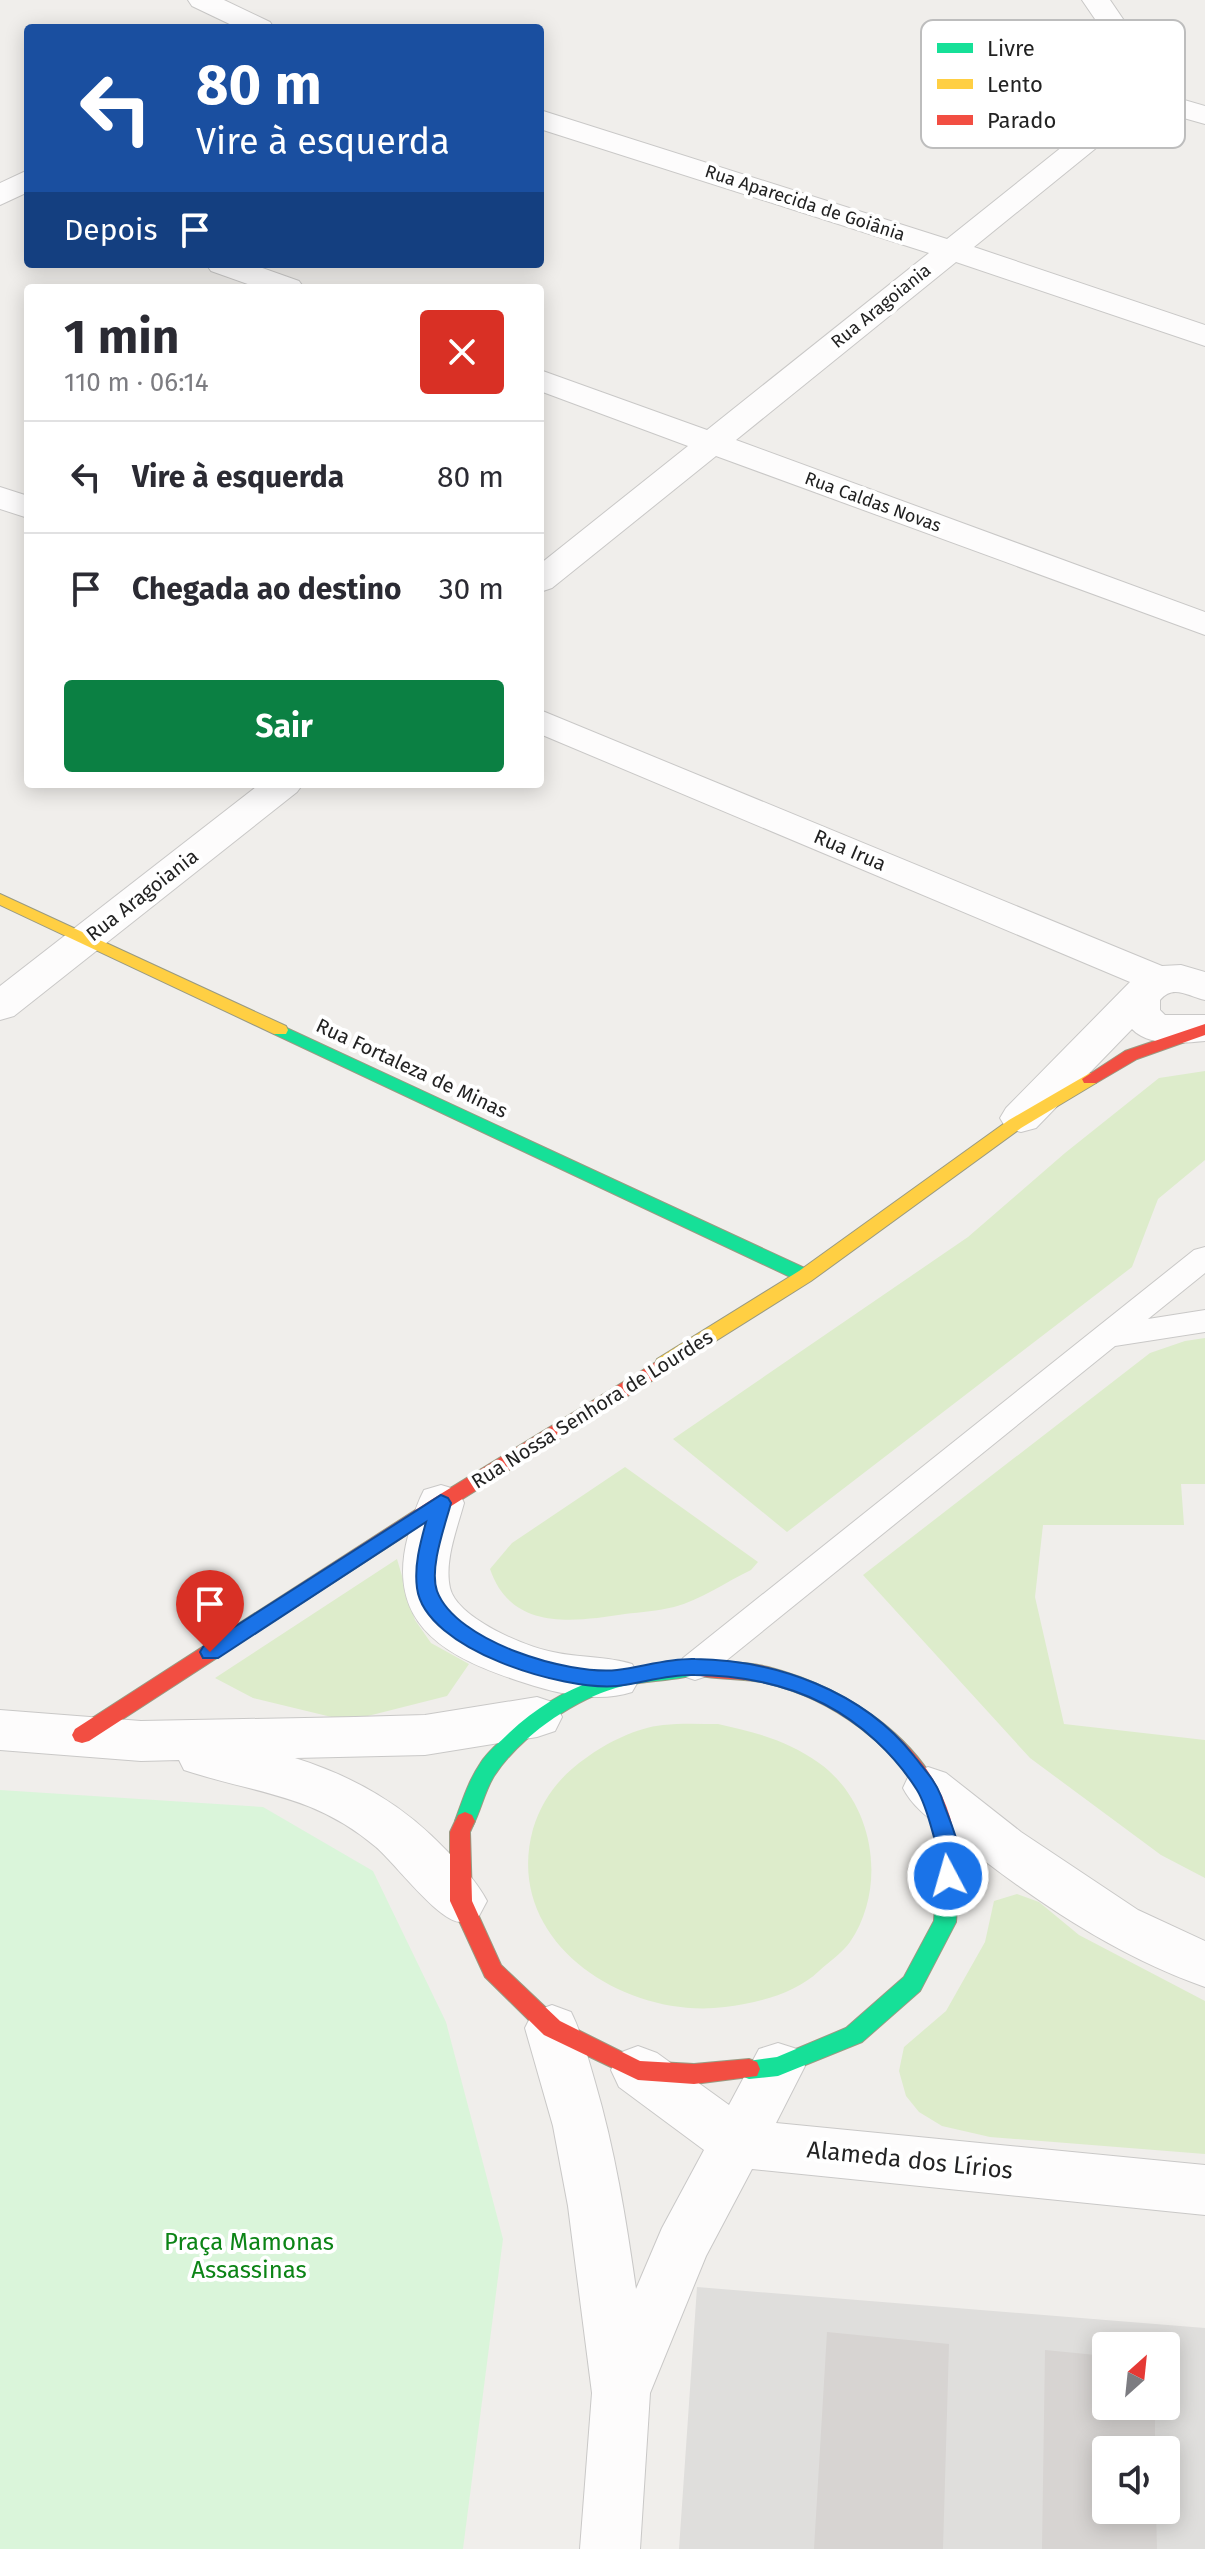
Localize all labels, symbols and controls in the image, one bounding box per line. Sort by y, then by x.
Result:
legend [921,20,1185,148]
text: Livre [987,35,1035,62]
text: 80 m [196,52,322,119]
icon: left [64,56,168,160]
text: Lento [987,71,1043,98]
text: Parado [987,107,1056,134]
text: Vire à esquerda [196,120,450,164]
street label: Rua Aparecida de Goiânia [702,160,908,246]
icon: arrive [173,208,217,252]
text: Depois [64,212,157,248]
street label: Rua Aragoiania [827,259,935,353]
text: 1 min [64,308,179,366]
button: close [420,310,504,394]
text: 110 m · 06:14 [64,367,209,398]
icon: left [64,455,108,499]
text: Vire à esquerda [132,459,344,495]
text: 80 m [437,459,504,495]
street label: Rua Caldas Novas [802,467,944,537]
icon: arrive [64,567,108,611]
text: Chegada ao destino [132,571,402,607]
text: 30 m [439,571,504,607]
button: Sair [64,680,504,772]
street label: Rua Irua [810,824,890,876]
street label: Rua Aragoiania [81,844,203,946]
street label: Rua Fortaleza de Minas [312,1013,512,1123]
street label: Rua Nossa Senhora de Lourdes [467,1325,717,1493]
pin [176,1570,244,1652]
icon: arrive [188,1582,232,1626]
position arrow [906,1834,990,1918]
street label: Alameda dos Lírios [806,2135,1014,2185]
park label: Praça Mamonas Assassinas [164,2228,334,2284]
north arrow [1092,2332,1180,2420]
map controls [1092,2332,1180,2524]
button: sound [1092,2436,1180,2524]

